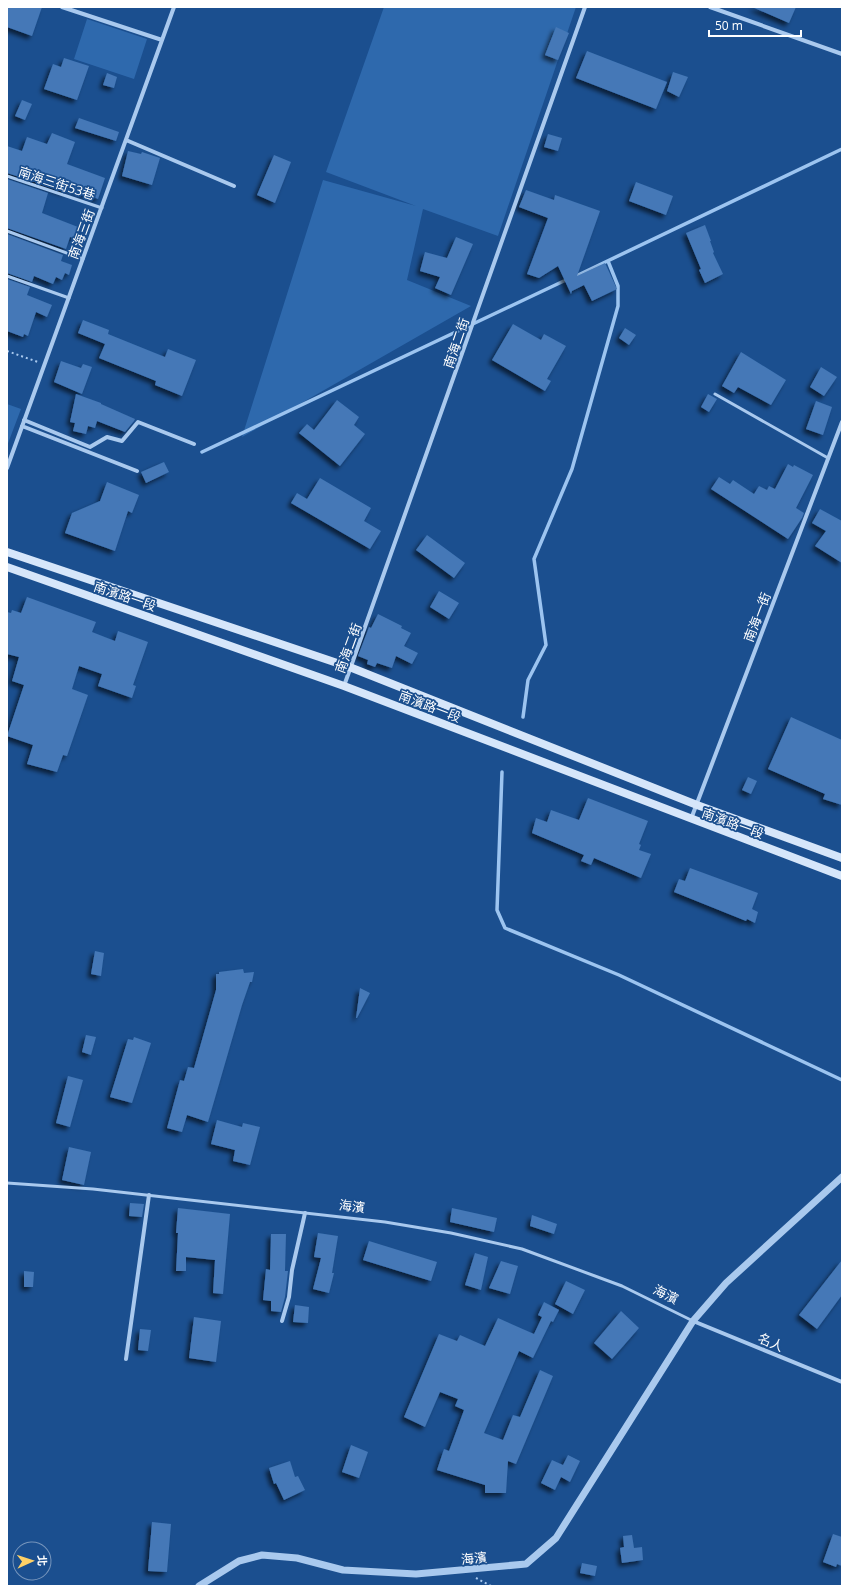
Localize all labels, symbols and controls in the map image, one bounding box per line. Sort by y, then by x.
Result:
scale bar [709,12,801,38]
text: 50 m [715,17,743,34]
street label: 南海三街53巷 [16,162,98,204]
street label: 南海三街 [64,206,98,262]
street label: 南海二街 [439,315,473,371]
street label: 南濱路一段 [91,577,159,615]
street label: 南海一街 [739,589,775,645]
street label: 南海二街 [331,620,365,676]
street label: 南濱路一段 [396,686,464,726]
street label: 南濱路一段 [699,803,767,843]
street label: 海濱 [338,1196,366,1216]
street label: 海濱 [650,1280,682,1308]
street label: 名人 [756,1329,786,1355]
north arrow [12,1541,52,1581]
street label: 海濱 [460,1548,488,1568]
text: 北 [35,1555,50,1566]

